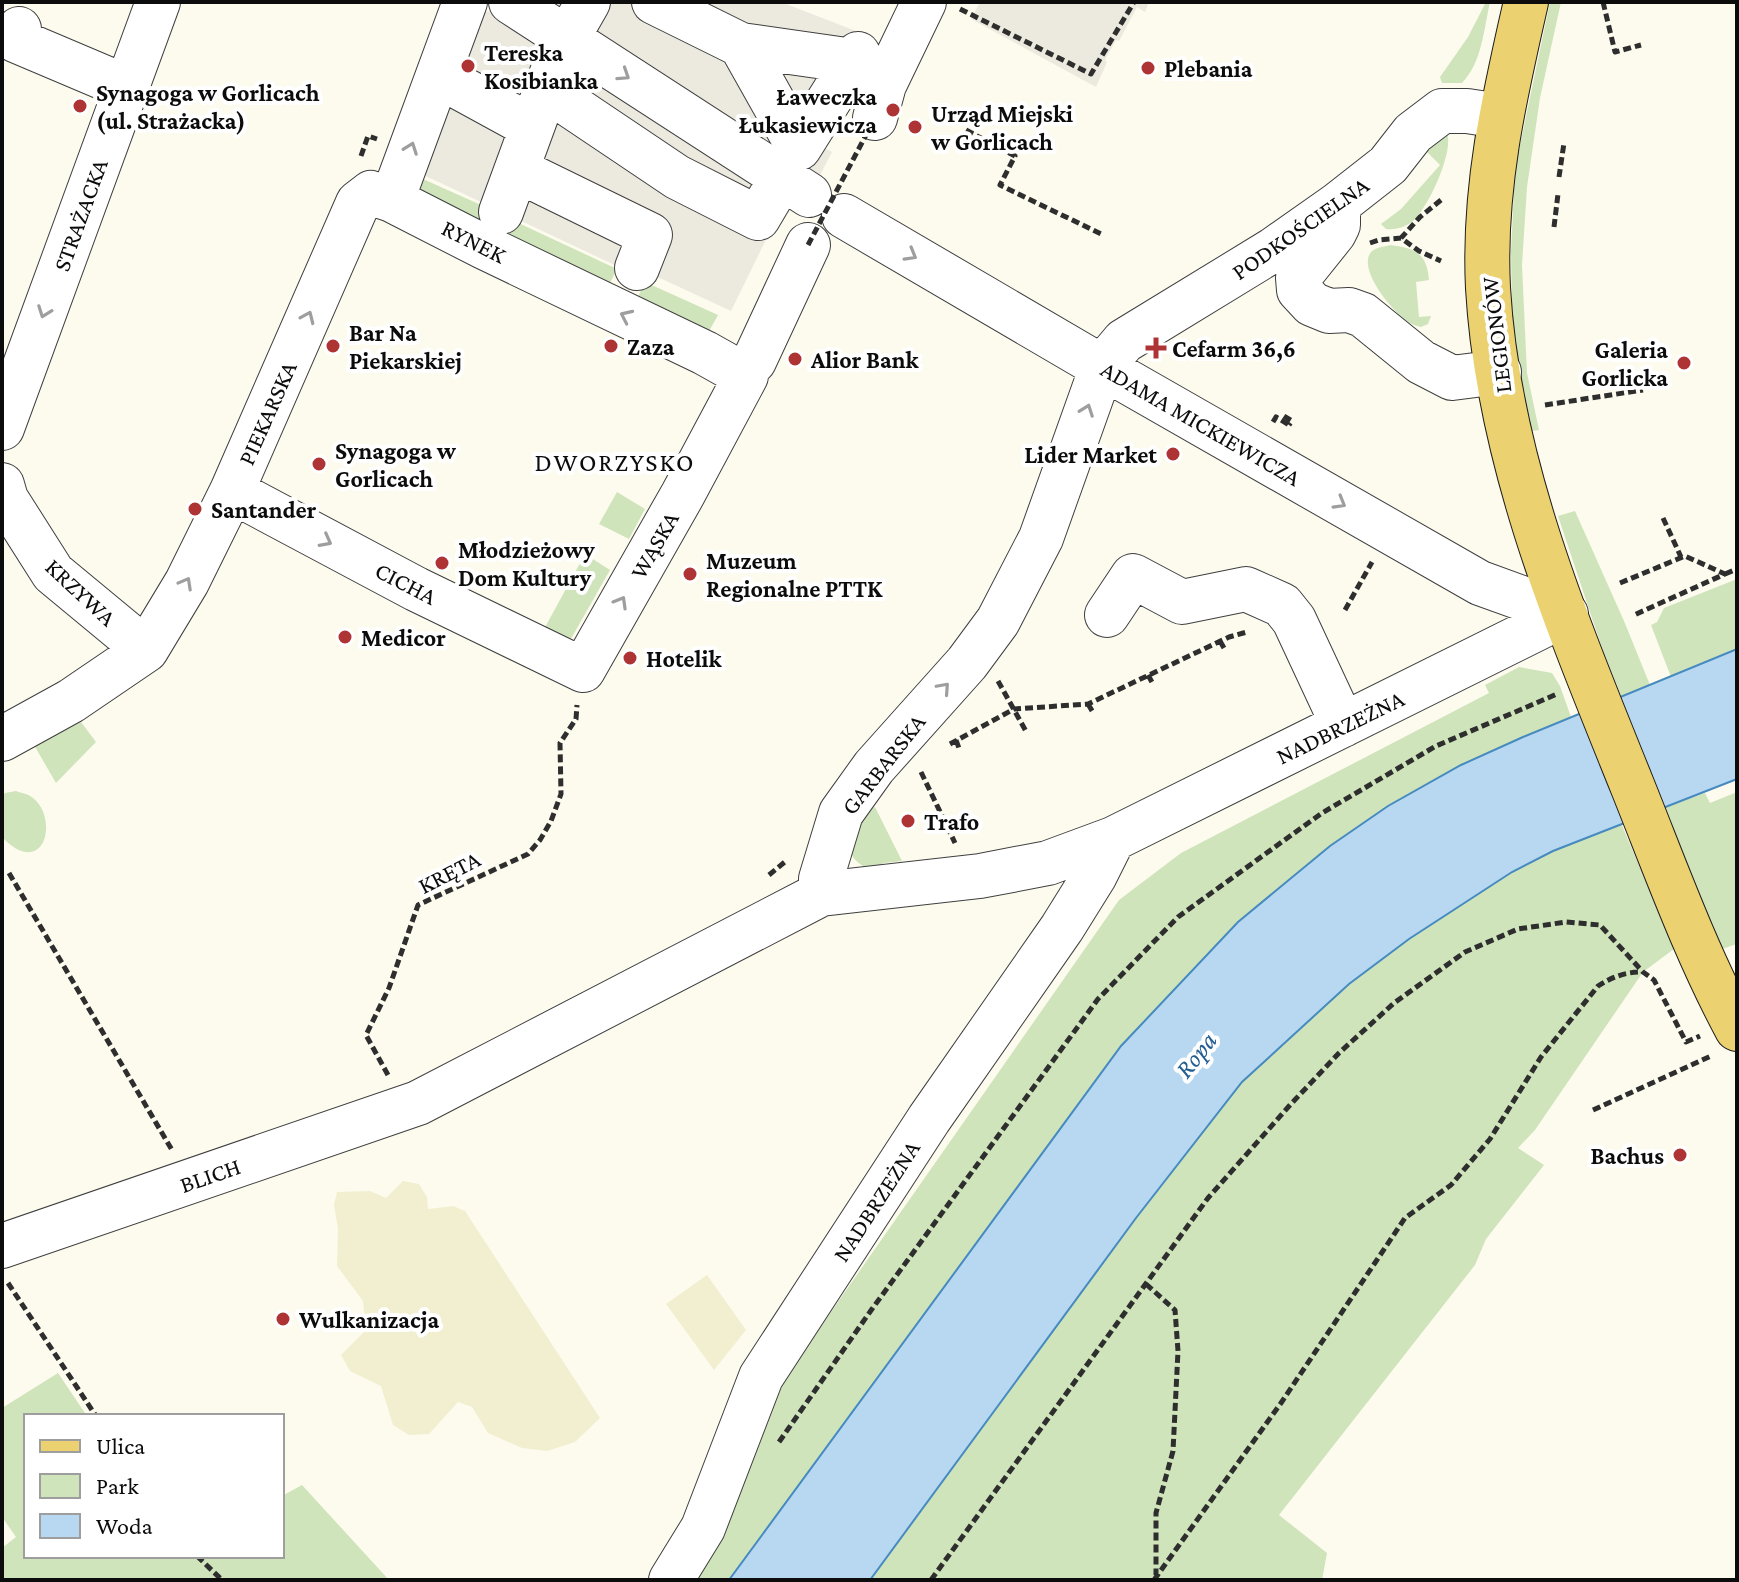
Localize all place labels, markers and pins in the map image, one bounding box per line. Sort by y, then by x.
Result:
place label: Tereska Kosibianka [484,39,599,94]
place label: Plebania [1164,55,1253,82]
marker: Tereska Kosibianka [459,57,477,75]
marker: Plebania [1139,59,1157,77]
place label: Synagoga w Gorlicach (ul. Strażacka) [96,79,320,135]
place label: Ławeczka Łukasiewicza [739,83,877,138]
marker: Synagoga w Gorlicach (ul. Strażacka) [71,97,89,115]
place label: Urząd Miejski w Gorlicach [930,100,1073,155]
marker: Ławeczka Łukasiewicza [884,101,902,119]
marker: Urząd Miejski w Gorlicach [906,118,924,136]
place label: Bar Na Piekarskiej [349,319,462,375]
place label: Zaza [627,333,675,360]
place label: Cefarm 36,6 [1172,335,1296,363]
place label: Galeria Gorlicka [1582,336,1668,391]
marker: Bar Na Piekarskiej [324,337,342,355]
marker: Zaza [602,337,620,355]
marker: Cefarm 36,6 [1147,339,1165,357]
place label: Alior Bank [810,346,920,373]
marker: Alior Bank [786,350,804,368]
marker: Galeria Gorlicka [1675,354,1693,372]
place label: Synagoga w Gorlicach [335,437,457,492]
place label: Lider Market [1024,441,1157,468]
marker: Lider Market [1164,445,1182,463]
marker: Synagoga w Gorlicach [310,455,328,473]
place label: Santander [211,496,317,523]
marker: Santander [186,500,204,518]
place label: Młodzieżowy Dom Kultury [458,536,595,591]
place label: Muzeum Regionalne PTTK [706,547,883,602]
marker: Młodzieżowy Dom Kultury [433,554,451,572]
marker: Muzeum Regionalne PTTK [681,565,699,583]
place label: Medicor [361,624,446,651]
marker: Medicor [336,628,354,646]
place label: Hotelik [646,645,722,672]
marker: Hotelik [621,649,639,667]
place label: Trafo [924,808,979,835]
marker: Trafo [899,812,917,830]
place label: Bachus [1590,1142,1664,1169]
marker: Bachus [1671,1146,1689,1164]
place label: Wulkanizacja [298,1306,440,1334]
marker: Wulkanizacja [274,1310,292,1328]

